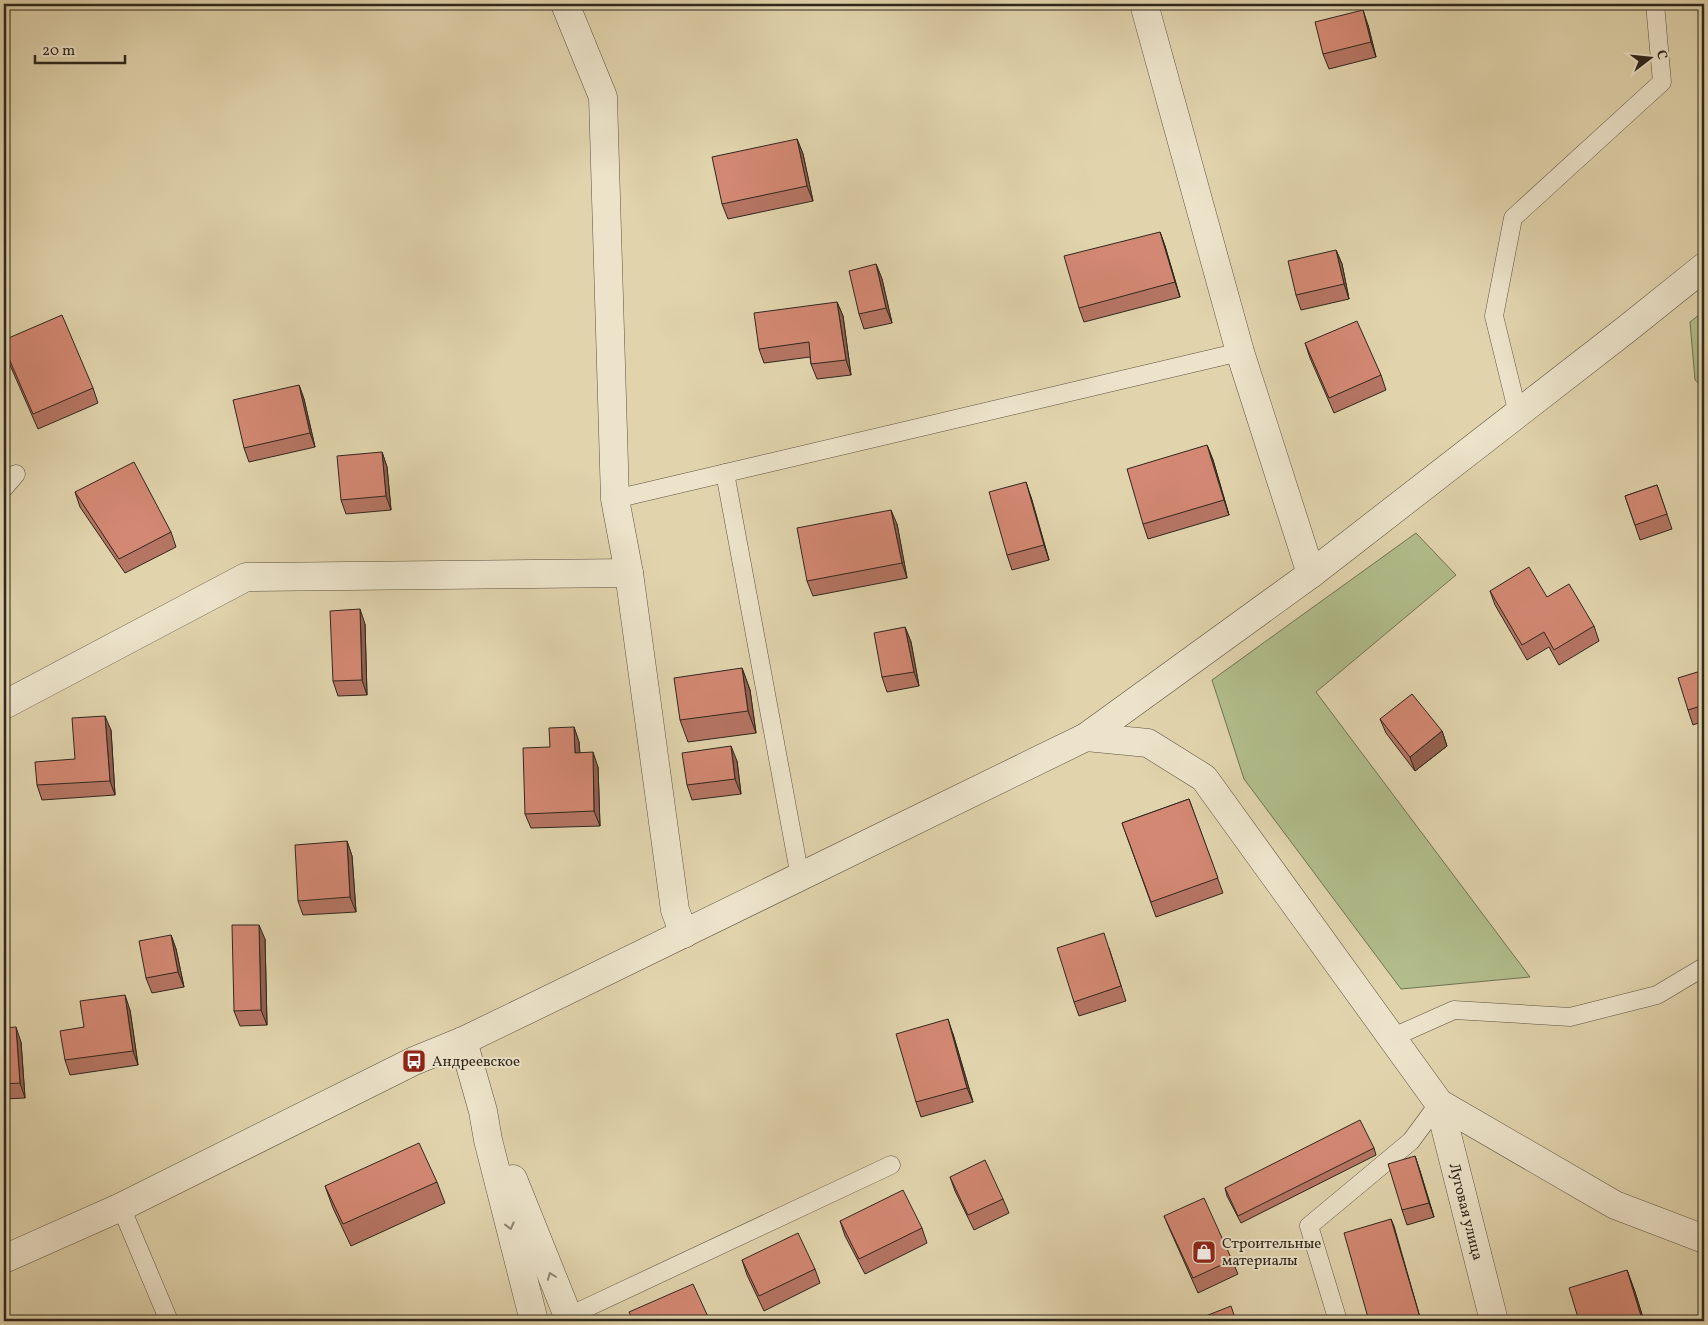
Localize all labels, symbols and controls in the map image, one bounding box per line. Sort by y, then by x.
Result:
scale bar [35,32,125,64]
north arrow [1626,32,1676,82]
text: 20 m [42,41,75,62]
text: С [1651,48,1671,62]
bus stop icon: Андреевское [401,1048,427,1074]
place label: Андреевское [432,1052,520,1073]
street label: Луговая улица [1443,1161,1487,1263]
one-way arrow [504,1222,515,1231]
place label: Строительные материалы [1222,1234,1321,1272]
shop icon: Строительные материалы [1191,1239,1217,1265]
one-way arrow [547,1272,558,1281]

